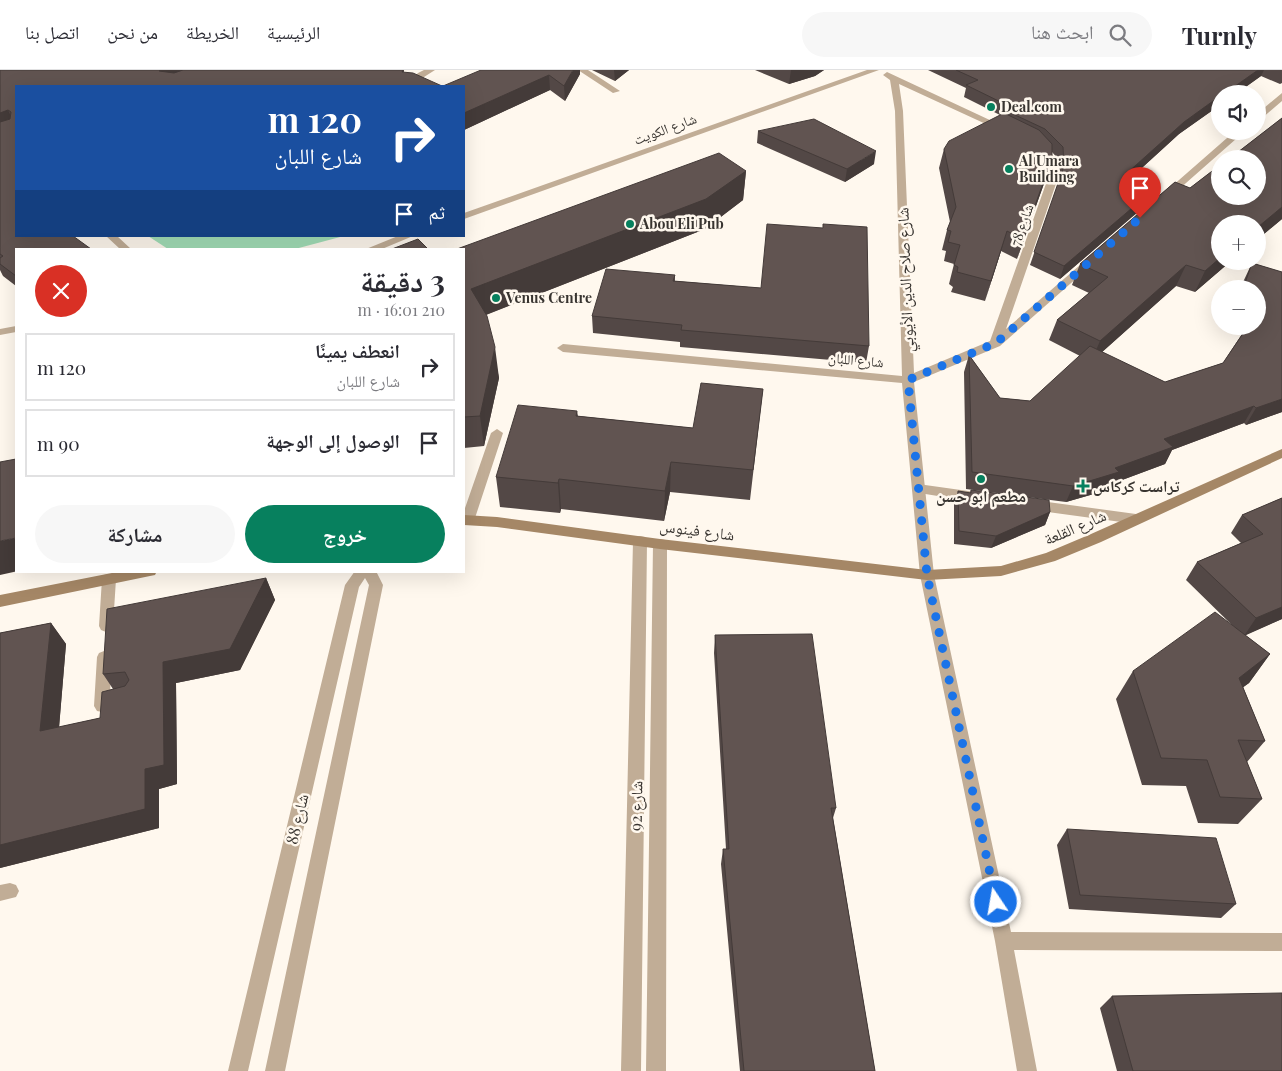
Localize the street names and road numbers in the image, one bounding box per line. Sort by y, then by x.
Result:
street label: شارع الكويت [631,108,699,150]
street label: شارع 78 [1006,201,1038,249]
street label: شارع صلاح الدين الأيوبي [891,207,921,353]
street label: شارع اللبان [827,348,885,372]
street label: شارع القلعة [1041,504,1109,550]
street label: شارع فينوس [658,514,736,546]
street label: شارع 92 [625,781,647,831]
street label: شارع 88 [281,792,313,846]

